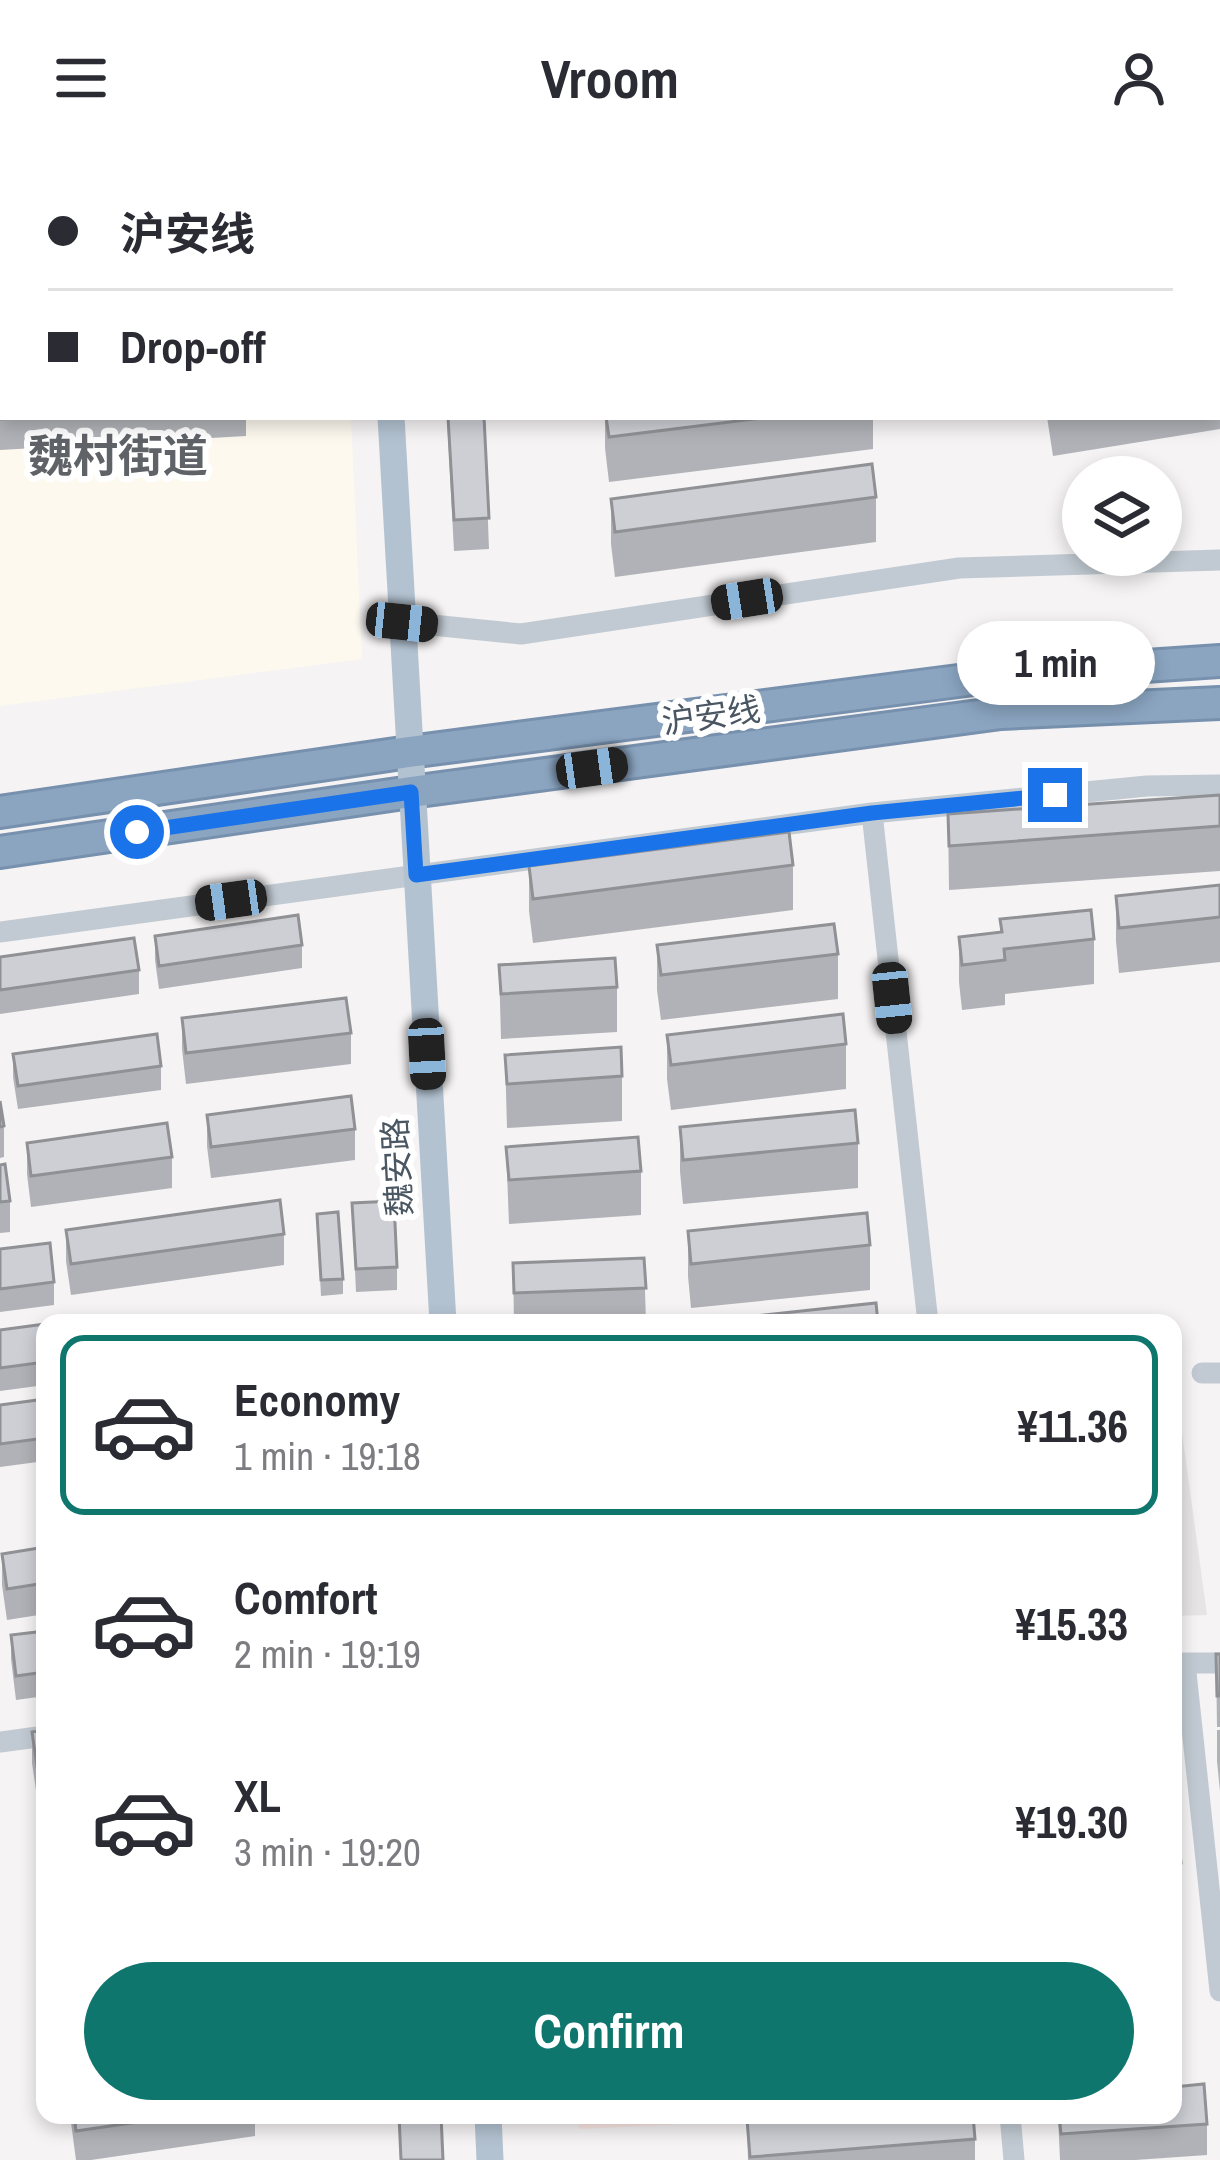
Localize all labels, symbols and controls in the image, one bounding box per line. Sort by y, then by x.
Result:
text: Vroom [541,42,679,115]
icon: menu [48,45,114,111]
icon: person [1106,45,1172,111]
text: 沪安线 [120,203,255,264]
text: Drop-off [120,316,266,377]
district label: 魏村街道 [28,425,208,486]
map controls [1062,456,1182,576]
button: layers [1062,456,1182,576]
car [709,576,785,622]
car [364,600,440,644]
callout: 1 min [956,621,1154,705]
text: 1 min [1014,637,1098,689]
street label: 沪安线 [659,686,763,744]
car [554,745,630,791]
route end [1028,768,1082,822]
route start [110,805,164,859]
car [193,877,269,923]
car [870,960,914,1036]
car [407,1017,447,1091]
street label: 魏安路 [372,1116,422,1218]
text: Economy [234,1369,400,1430]
icon: car [90,1371,198,1479]
text: ¥11.36 [1017,1395,1128,1456]
text: 1 min · 19:18 [234,1430,421,1482]
text: Comfort [234,1567,377,1628]
icon: car [90,1569,198,1677]
text: ¥15.33 [1015,1593,1128,1654]
text: 2 min · 19:19 [234,1628,421,1680]
text: XL [234,1765,281,1826]
icon: car [90,1767,198,1875]
text: ¥19.30 [1015,1791,1128,1852]
text: 3 min · 19:20 [234,1826,421,1878]
button: Confirm [84,1962,1134,2100]

